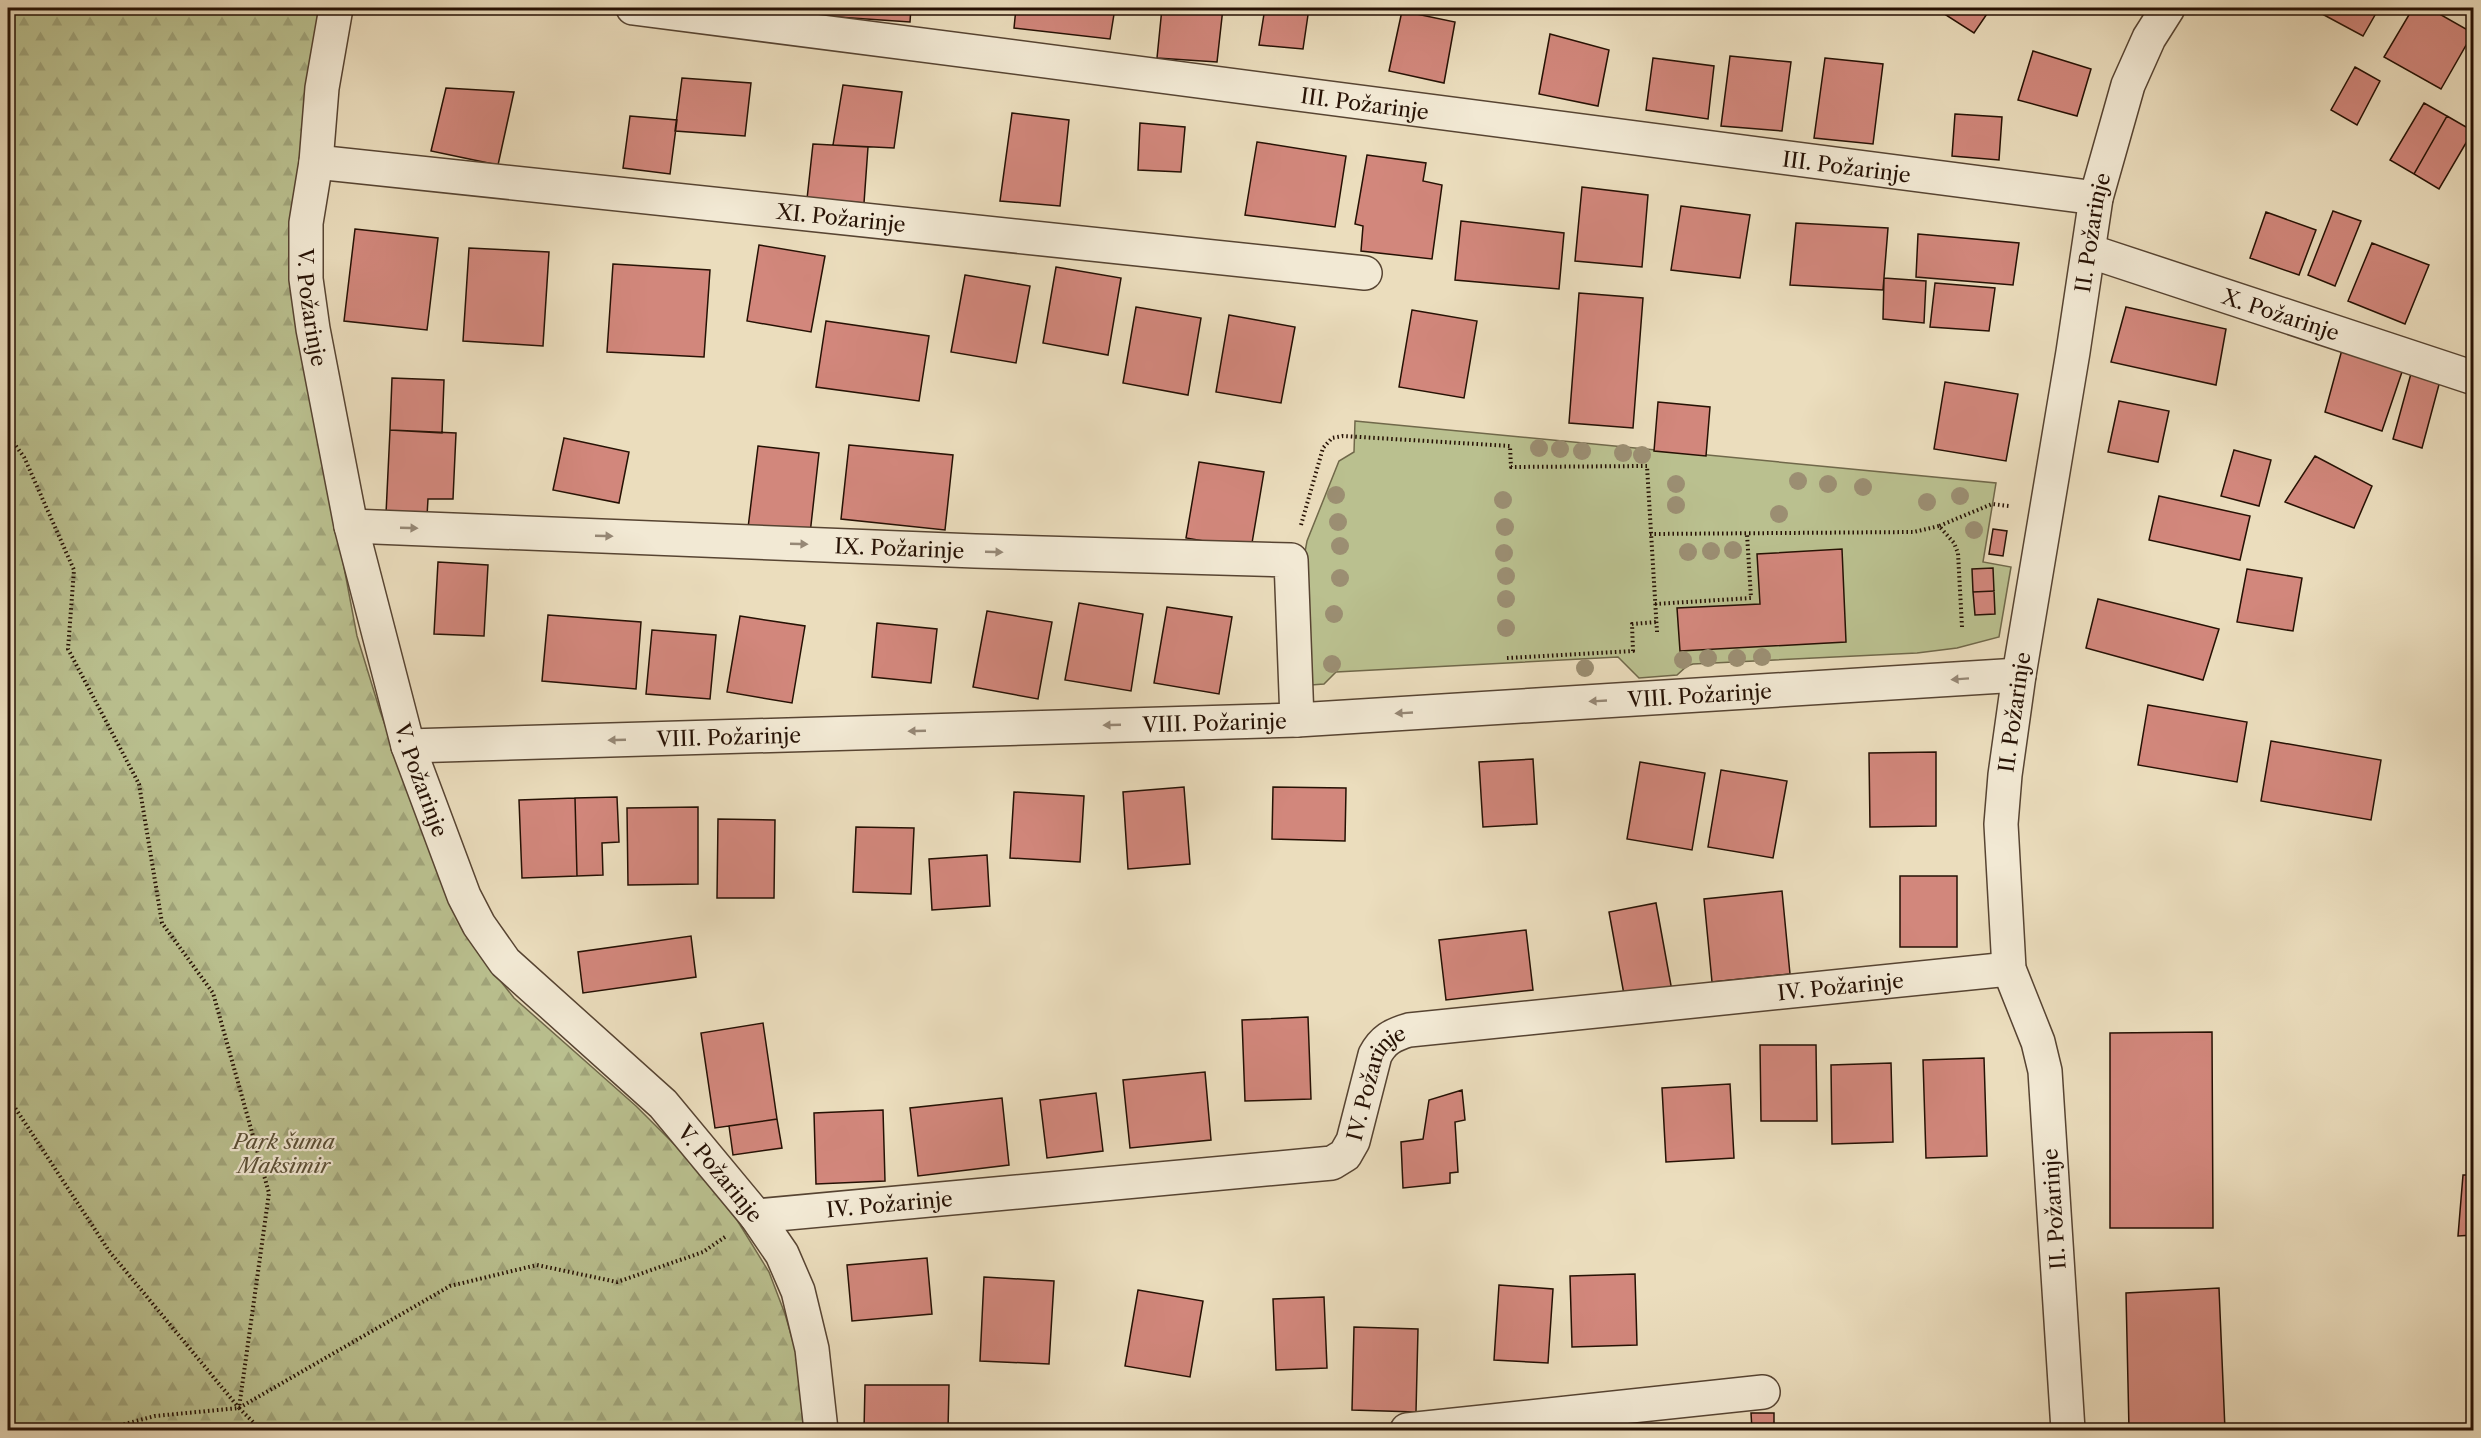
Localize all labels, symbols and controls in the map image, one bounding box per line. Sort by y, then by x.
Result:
street label: III. Požarinje [1299,83,1430,124]
street label: III. Požarinje [1781,146,1912,187]
street label: II. Požarinje [2070,170,2115,294]
street label: XI. Požarinje [774,198,907,237]
street label: V. Požarinje [293,247,332,368]
street label: X. Požarinje [2218,283,2343,345]
one-way arrow [400,524,419,533]
one-way arrow [595,531,614,541]
street label: IX. Požarinje [834,533,965,563]
one-way arrow [789,539,808,549]
one-way arrow [984,547,1003,556]
street label: II. Požarinje [1993,650,2035,774]
one-way arrow [1951,675,1970,684]
street label: VIII. Požarinje [1626,678,1773,712]
one-way arrow [1589,697,1608,706]
street label: VIII. Požarinje [1141,708,1287,737]
one-way arrow [1394,709,1413,718]
street label: V. Požarinje [390,720,453,840]
one-way arrow [1103,721,1122,730]
street label: VIII. Požarinje [655,722,801,751]
one-way arrow [908,726,927,736]
one-way arrow [608,735,627,744]
street label: IV. Požarinje [1776,967,1905,1005]
street label: IV. Požarinje [1341,1020,1409,1143]
street label: V. Požarinje [672,1119,768,1227]
park label: Park šuma Maksimir [231,1129,336,1178]
street label: II. Požarinje [2037,1148,2071,1270]
street label: IV. Požarinje [825,1185,954,1222]

